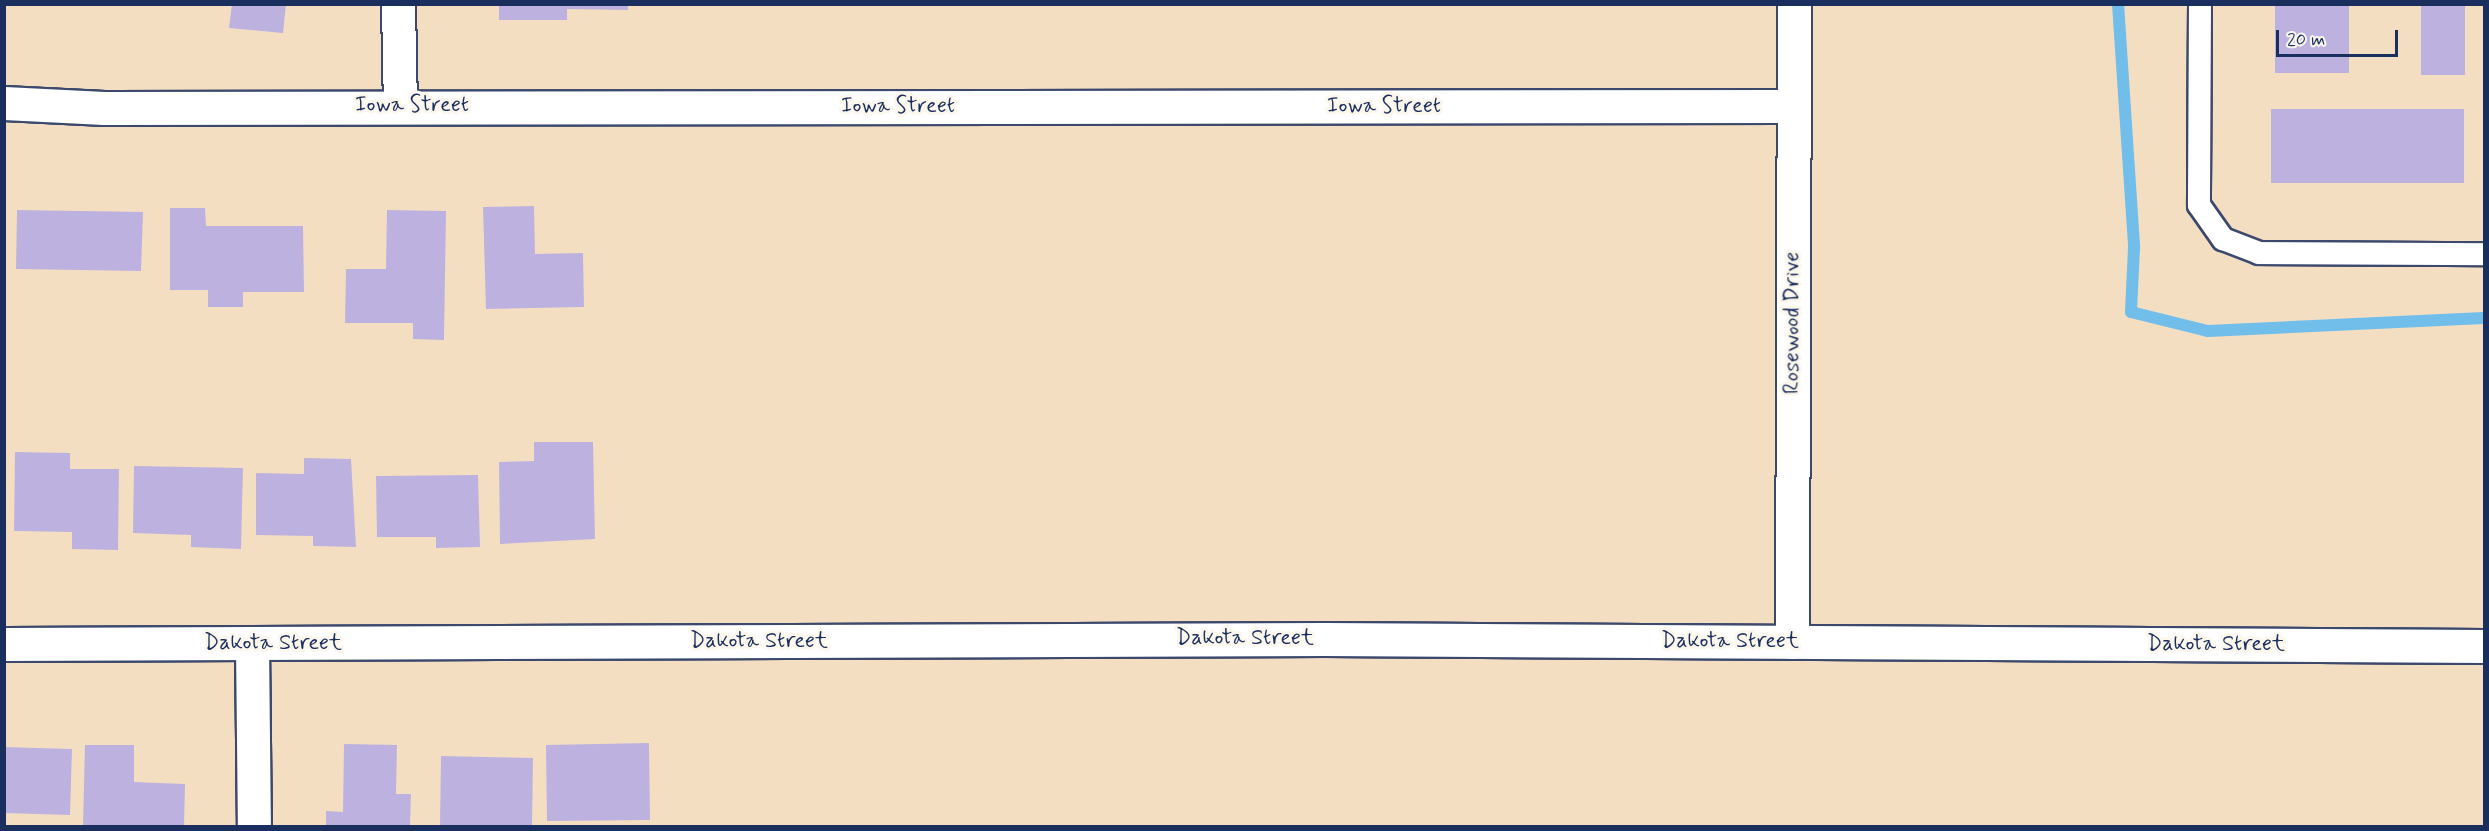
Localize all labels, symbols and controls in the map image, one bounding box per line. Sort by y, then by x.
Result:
scale bar [2279,18,2400,56]
text: 20 m [2287,28,2325,52]
street label: Iowa Street [353,93,471,119]
street label: Iowa Street [839,94,957,120]
street label: Iowa Street [1325,94,1443,120]
street label: Rosewood Drive [1780,252,1806,394]
street label: Dakota Street [1176,626,1314,652]
street label: Dakota Street [690,629,828,655]
street label: Dakota Street [1661,629,1799,655]
street label: Dakota Street [204,631,342,657]
street label: Dakota Street [2147,632,2285,658]

